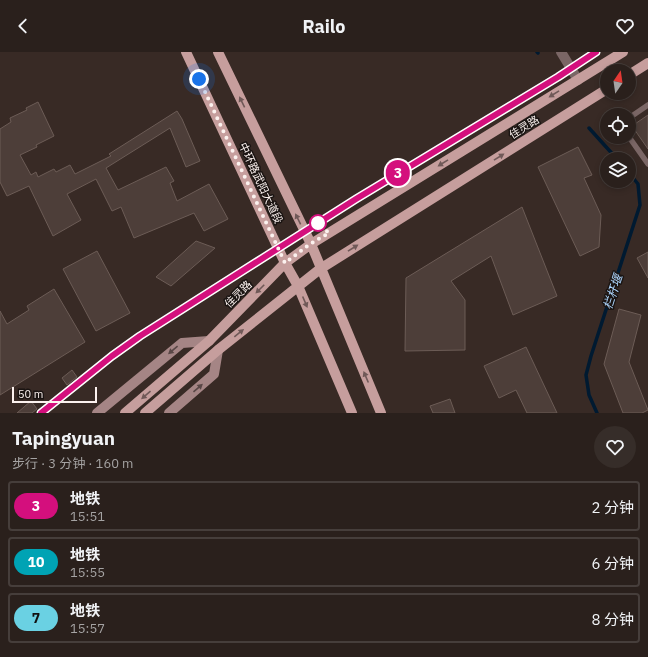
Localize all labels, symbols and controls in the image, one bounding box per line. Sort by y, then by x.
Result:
icon: back [12,15,34,37]
text: Railo [303,15,345,38]
icon: heart [614,15,636,37]
north arrow [600,64,636,100]
map controls [600,64,636,188]
your location [189,69,209,89]
one-way arrow [548,91,560,98]
one-way arrow [239,96,245,107]
button: locate [600,108,636,144]
street label: 佳灵路 [506,112,542,142]
street label: 中环路武阳大道段 [236,140,286,226]
button: layers [600,152,636,188]
one-way arrow [493,153,505,160]
one-way arrow [437,159,449,166]
line badge: 3 [385,160,411,186]
text: 3 [394,164,402,182]
one-way arrow [295,213,301,224]
unlabelled marker [309,214,327,232]
one-way arrow [348,244,359,252]
water label: 栏杆堰 [600,271,626,311]
street label: 佳灵路 [221,277,255,311]
one-way arrow [255,284,265,294]
one-way arrow [302,297,308,309]
one-way arrow [233,329,244,338]
one-way arrow [167,346,178,355]
one-way arrow [362,371,369,383]
one-way arrow [193,383,204,392]
scale bar [12,385,97,404]
text: 50 m [18,387,43,401]
one-way arrow [140,391,151,400]
text: Tapingyuan [12,426,115,450]
button: heart [594,426,636,468]
text: 步行 · 3 分钟 · 160 m [12,455,133,472]
text: 地铁 [70,489,100,508]
text: 3 [32,497,40,515]
text: 2 分钟 [591,498,634,517]
text: 15:51 [70,508,105,525]
text: 地铁 [70,545,100,564]
text: 10 [28,553,44,571]
text: 6 分钟 [591,554,634,573]
text: 15:55 [70,564,105,581]
text: 地铁 [70,601,100,620]
text: 7 [32,609,40,627]
text: 8 分钟 [591,610,634,629]
text: 15:57 [70,620,105,637]

